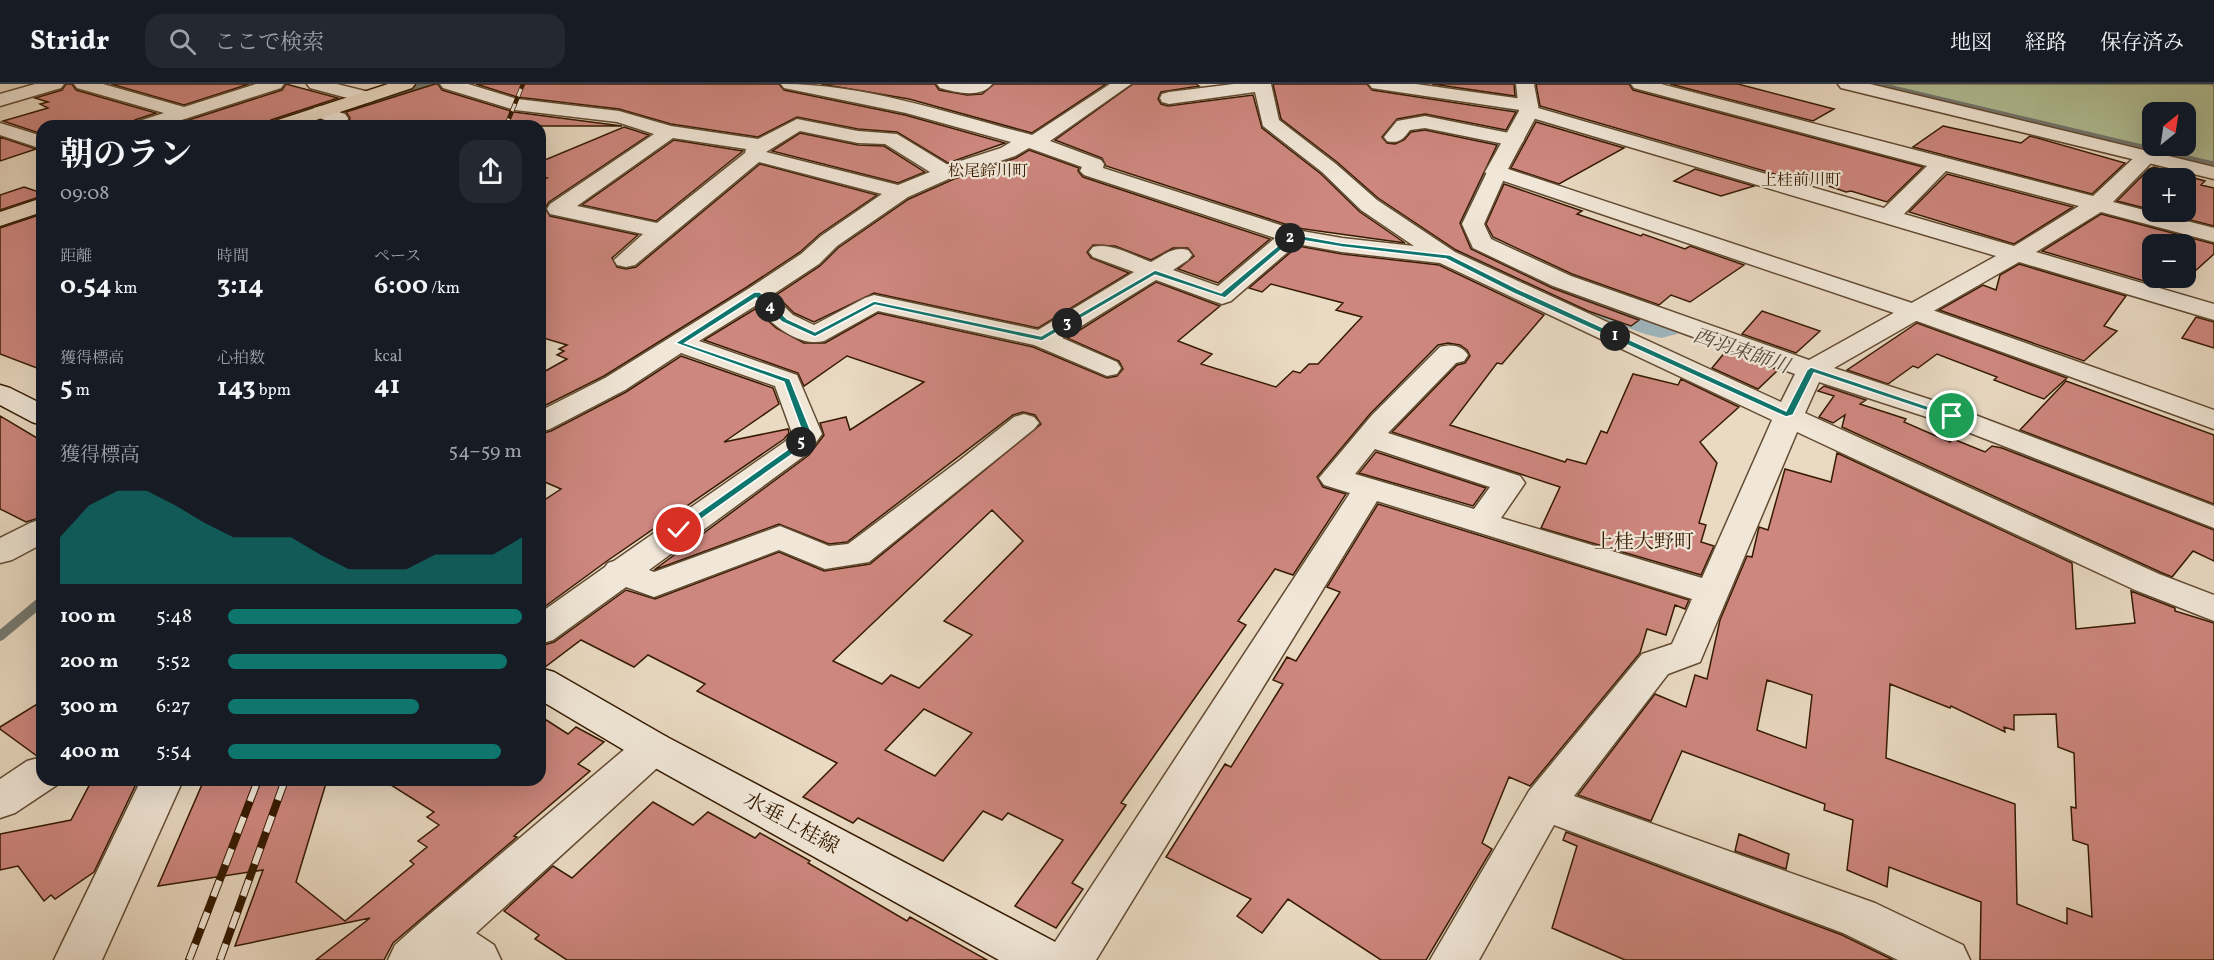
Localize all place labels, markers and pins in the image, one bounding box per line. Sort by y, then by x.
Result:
pin: 2 [1275,223,1305,253]
pin: 4 [755,292,785,322]
pin: 3 [1052,308,1082,338]
pin: 1 [1600,321,1630,351]
pin [1926,390,1977,441]
pin: 5 [786,427,816,457]
pin [653,504,704,555]

